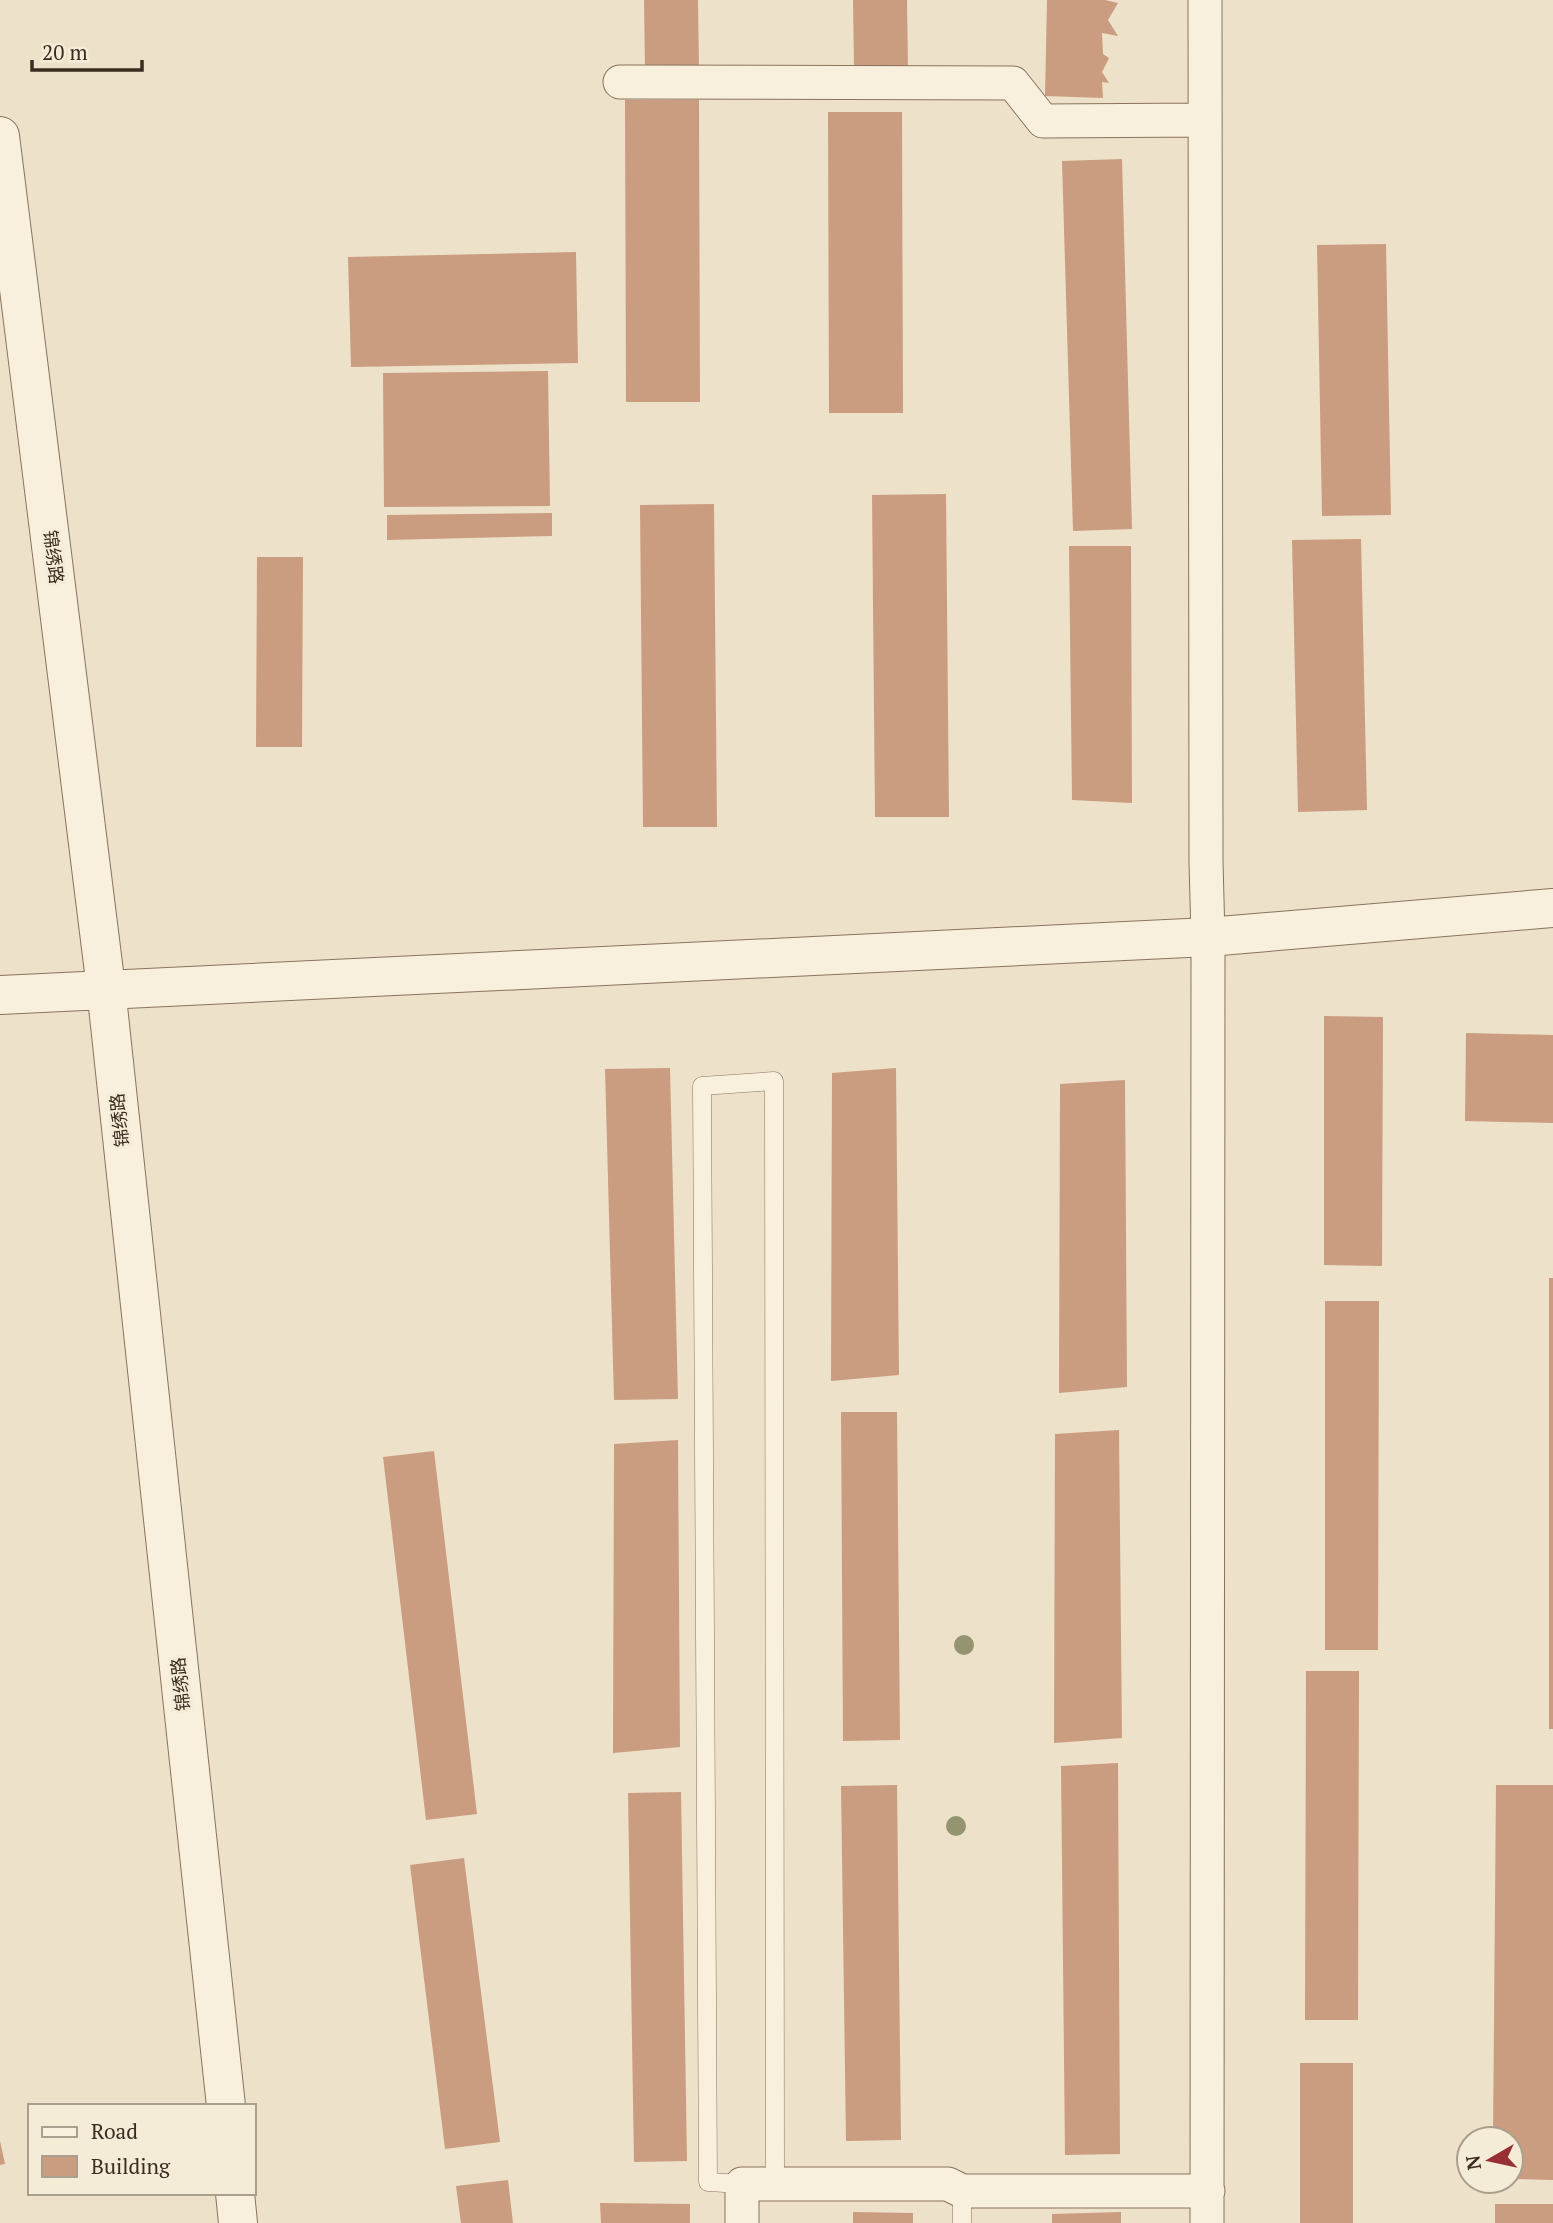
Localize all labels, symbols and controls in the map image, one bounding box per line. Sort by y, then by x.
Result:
scale bar [32,28,142,72]
text: 20 m [42,38,88,66]
street label: 锦绣路 [39,529,69,585]
street label: 锦绣路 [104,1092,134,1148]
street label: 锦绣路 [165,1656,195,1712]
legend [28,2104,256,2195]
text: Road [91,2117,138,2145]
north arrow [1455,2125,1525,2195]
text: Building [91,2152,171,2180]
text: N [1459,2153,1486,2172]

